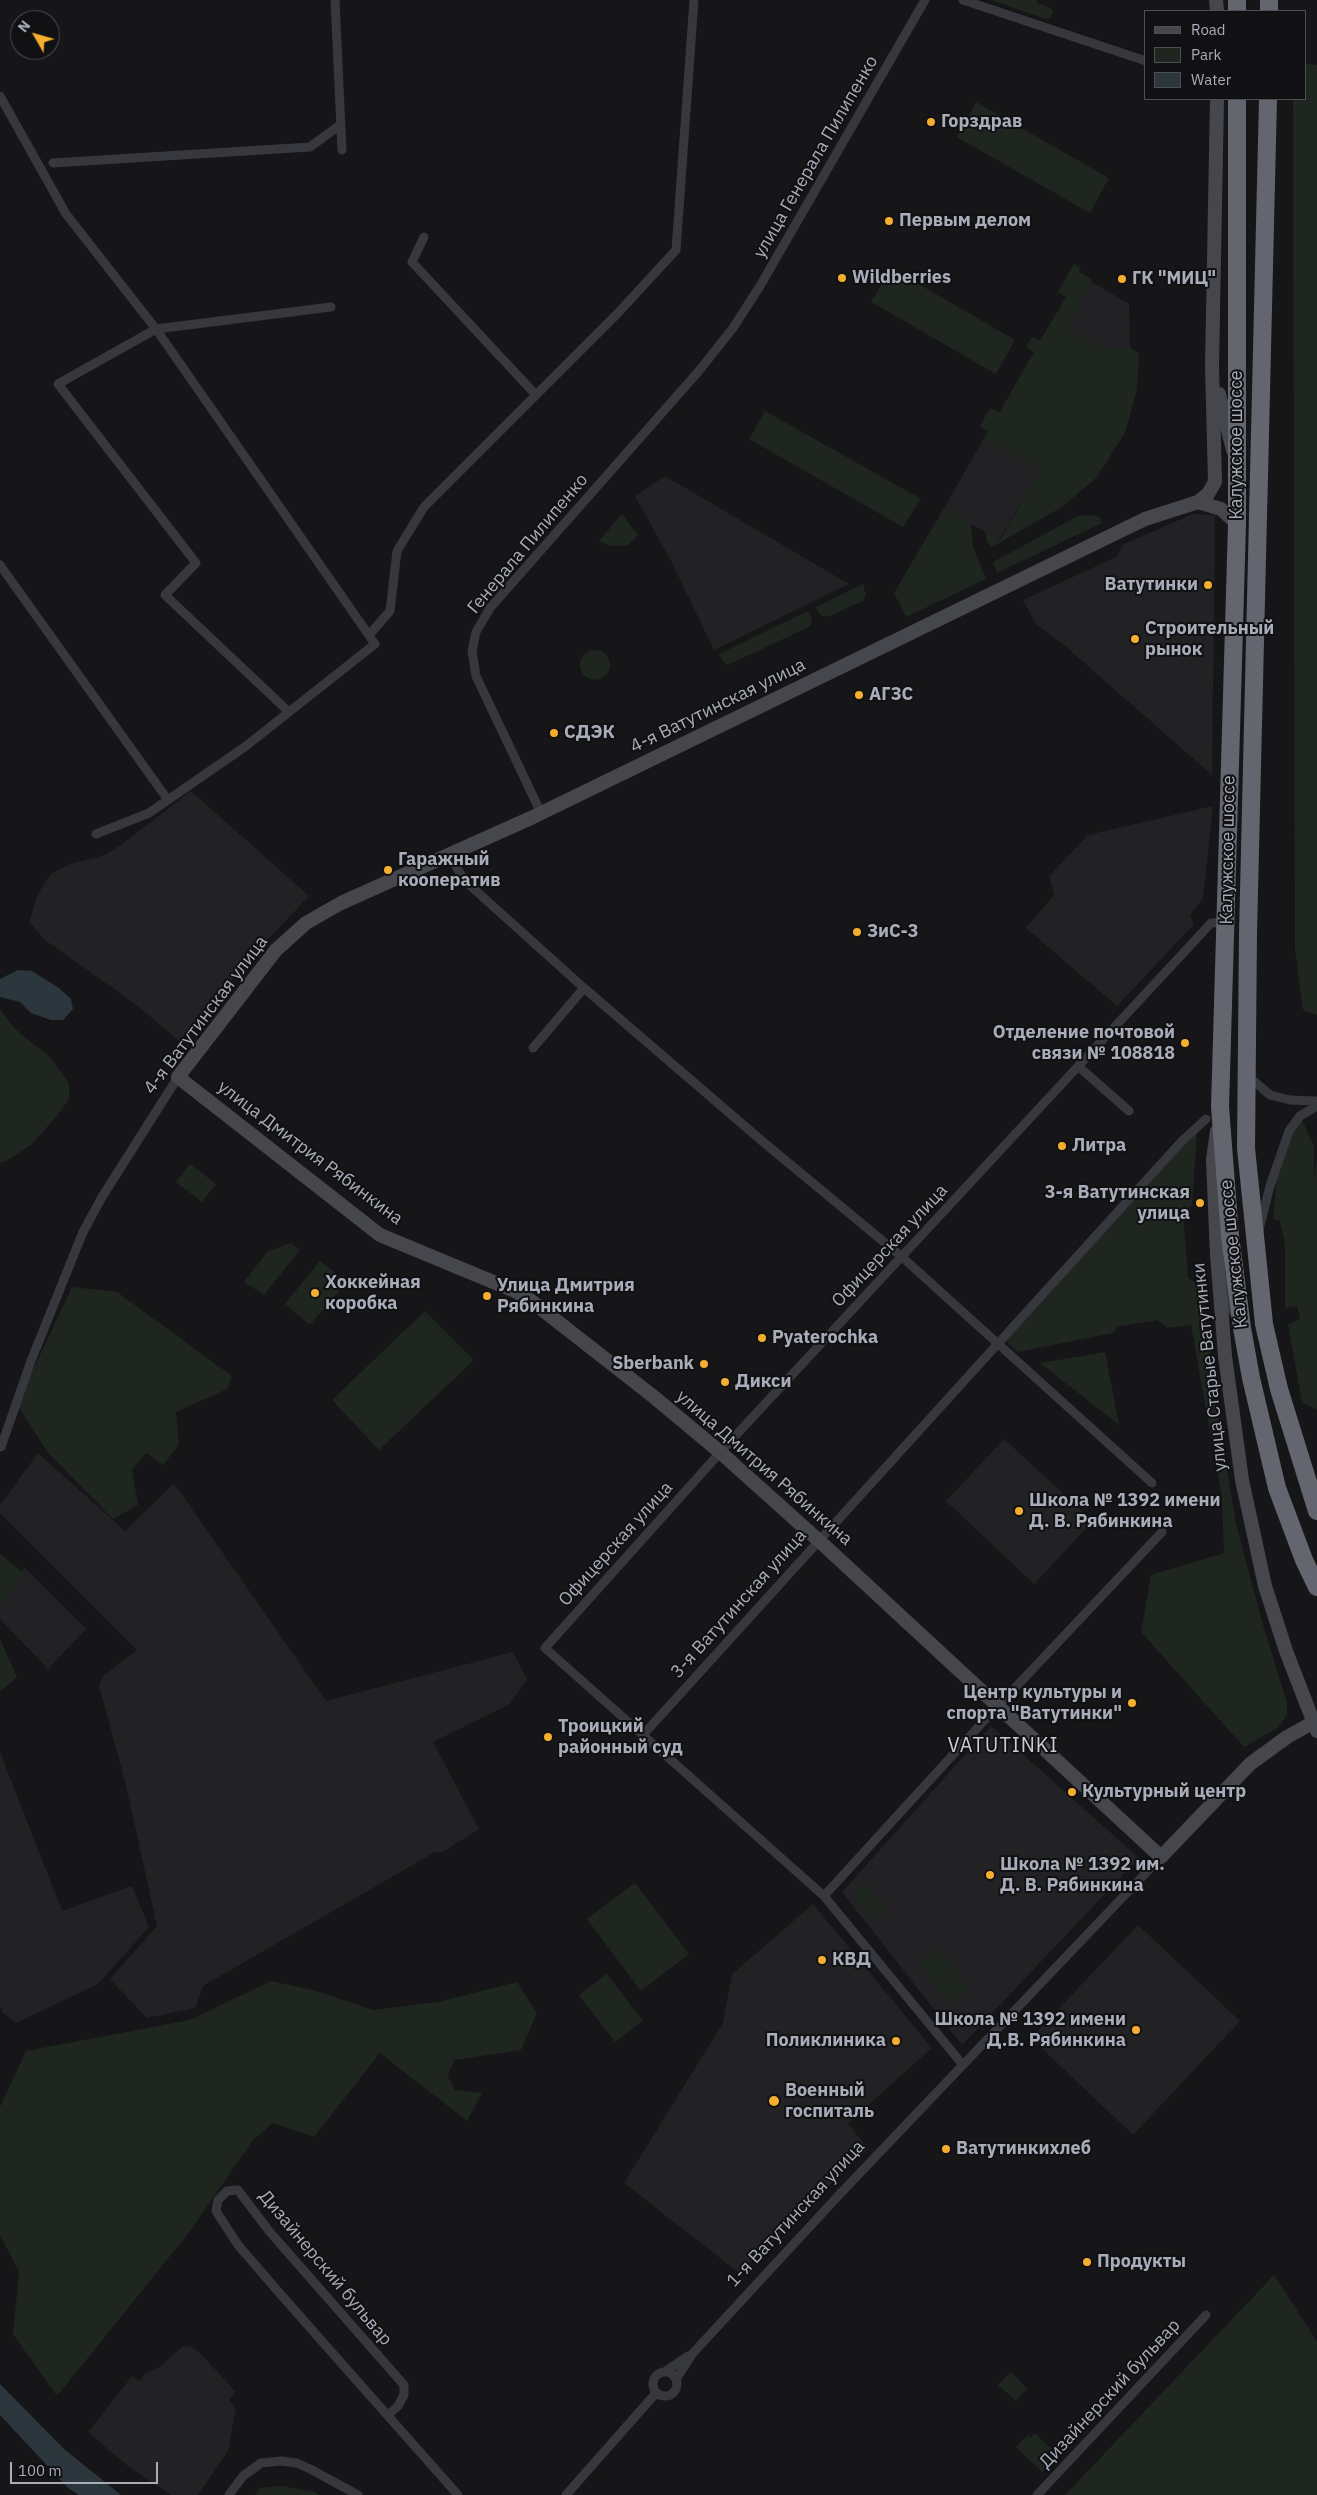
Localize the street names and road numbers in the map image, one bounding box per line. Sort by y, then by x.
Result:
street label: улица Генерала Пилипенко [749,52,883,262]
street label: Калужское шоссе [1226,370,1248,520]
street label: Генерала Пилипенко [463,470,593,618]
street label: 4-я Ватутинская улица [627,654,809,758]
street label: Калужское шоссе [1216,775,1240,925]
street label: 4-я Ватутинская улица [139,932,273,1098]
street label: улица Дмитрия Рябинкина [213,1076,407,1230]
street label: Калужское шоссе [1215,1179,1253,1329]
street label: Офицерская улица [828,1180,952,1312]
street label: улица Старые Ватутинки [1188,1262,1232,1472]
street label: улица Дмитрия Рябинкина [672,1386,856,1550]
street label: Офицерская улица [554,1477,678,1611]
street label: 3-я Ватутинская улица [667,1525,811,1683]
street label: 1-я Ватутинская улица [722,2136,870,2292]
street label: Дизайнерский бульвар [254,2186,396,2350]
street label: Дизайнерский бульвар [1035,2315,1185,2473]

